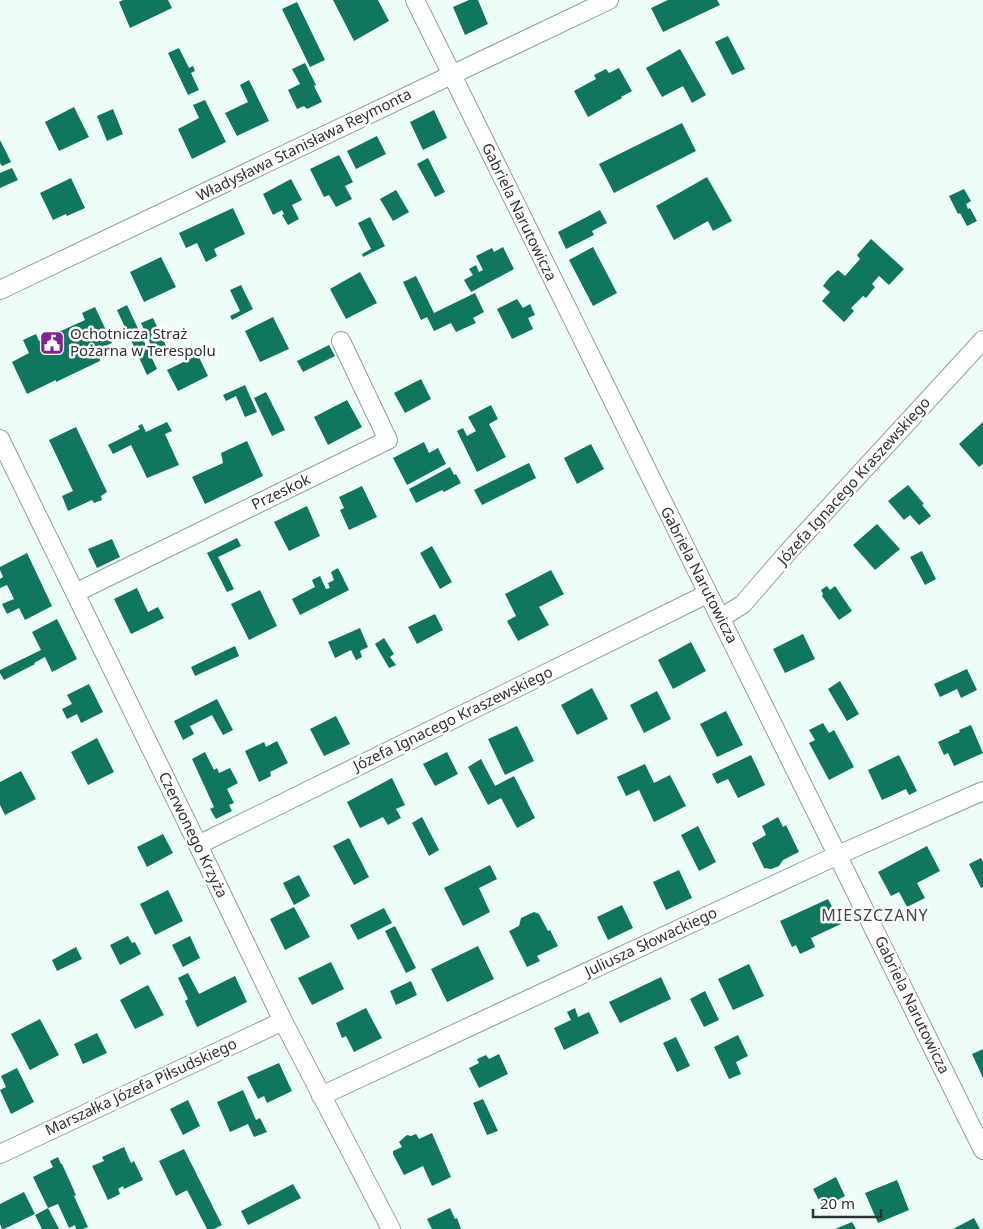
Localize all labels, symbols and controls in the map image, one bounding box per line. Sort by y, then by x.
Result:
street label: Władysława Stanisława Reymonta [193,83,414,205]
street label: Gabriela Narutowicza [478,139,562,284]
place label: Ochotnicza Straż Pożarna w Terespolu [70,323,216,360]
public building icon: Ochotnicza Straż Pożarna w Terespolu [39,330,65,356]
street label: Józefa Ignacego Kraszewskiego [771,392,934,570]
street label: Przeskok [248,468,313,514]
street label: Gabriela Narutowicza [657,503,743,646]
street label: Józefa Ignacego Kraszewskiego [348,661,556,776]
street label: Czerwonego Krzyża [155,768,233,901]
street label: Juliusza Słowackiego [579,902,720,981]
district label: MIESZCZANY [821,904,929,926]
street label: Gabriela Narutowicza [871,932,955,1077]
street label: Marszałka Józefa Piłsudskiego [41,1033,240,1139]
scale bar [813,1186,880,1218]
text: 20 m [820,1193,855,1213]

